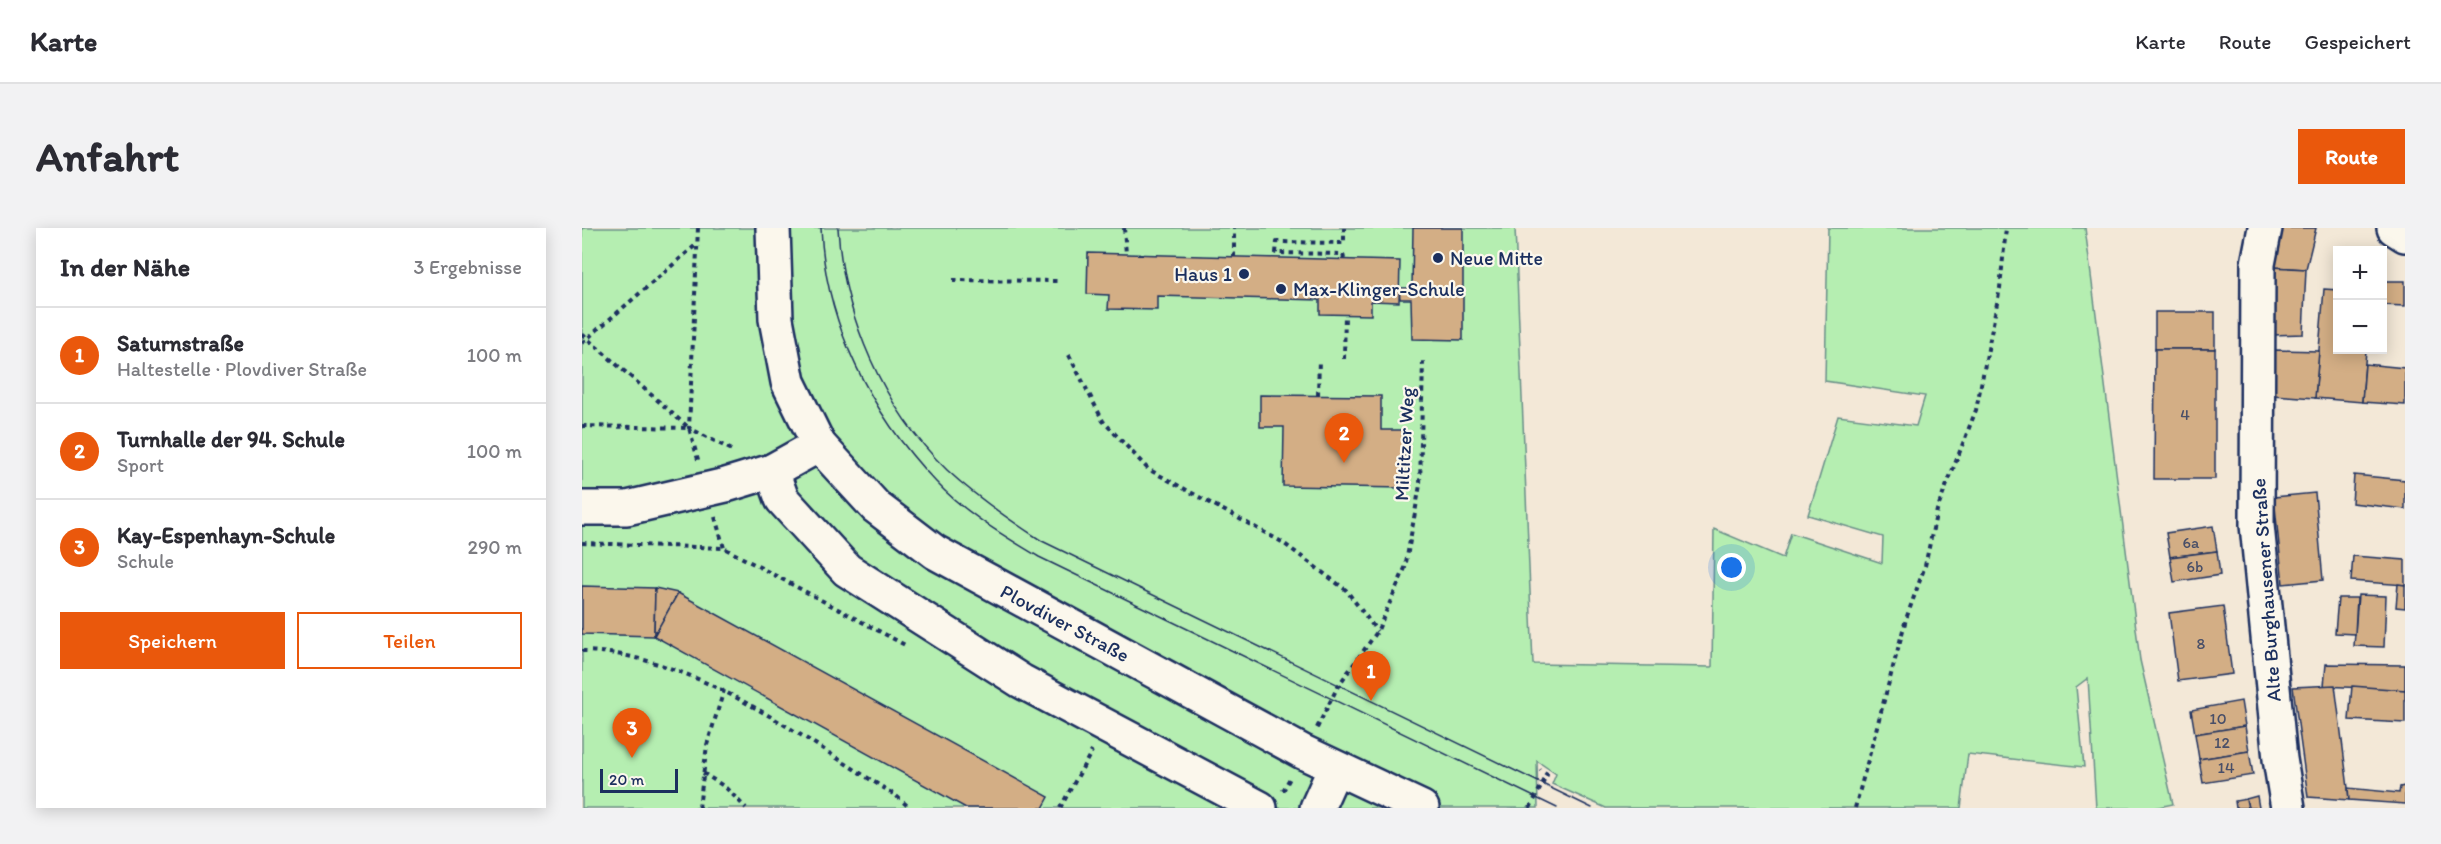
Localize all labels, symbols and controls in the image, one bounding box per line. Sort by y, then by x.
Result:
text: Karte [30,24,97,58]
text: Karte [2135,29,2186,54]
text: Route [2219,29,2272,54]
text: Gespeichert [2305,29,2411,54]
button: Route [2298,129,2405,184]
text: Anfahrt [36,131,179,182]
place label: Neue Mitte [1450,246,1543,270]
map controls [2333,246,2387,354]
button: + [2333,246,2387,300]
text: In der Nähe [60,251,190,283]
marker: Neue Mitte [1431,251,1445,265]
text: 3 Ergebnisse [414,255,522,279]
place label: Haus 1 [1174,262,1232,286]
marker: Haus 1 [1237,267,1251,281]
place label: Max-Klinger-Schule [1293,277,1465,301]
marker: Max-Klinger-Schule [1274,282,1288,296]
button: − [2333,300,2387,354]
text: Saturnstraße [117,330,244,357]
text: 1 [75,343,84,367]
text: 100 m [467,343,522,367]
text: Haltestelle · Plovdiver Straße [117,357,367,381]
street label: Miltitzer Weg [1389,386,1419,501]
house number: 4 [2180,405,2190,424]
pin: 2 [1324,414,1364,463]
text: Turnhalle der 94. Schule [117,426,345,453]
text: 2 [74,439,85,463]
text: 100 m [467,439,522,463]
text: Sport [117,453,164,477]
street label: Alte Burghausener Straße [2246,477,2286,703]
text: Kay-Espenhayn-Schule [117,522,335,549]
house number: 6a [2183,533,2200,552]
text: 3 [74,535,85,559]
text: 290 m [467,535,522,559]
text: Schule [117,549,174,573]
your location [1717,553,1746,582]
house number: 6b [2187,557,2203,576]
street label: Plovdiver Straße [996,579,1134,667]
button: Speichern [60,612,285,669]
button: Teilen [297,612,522,669]
house number: 8 [2197,634,2206,653]
pin: 1 [1352,652,1390,701]
pin: 3 [613,708,652,758]
house number: 10 [2209,709,2227,728]
house number: 12 [2214,733,2231,752]
house number: 14 [2217,758,2235,777]
scale bar [600,766,678,794]
text: 20 m [609,770,644,789]

